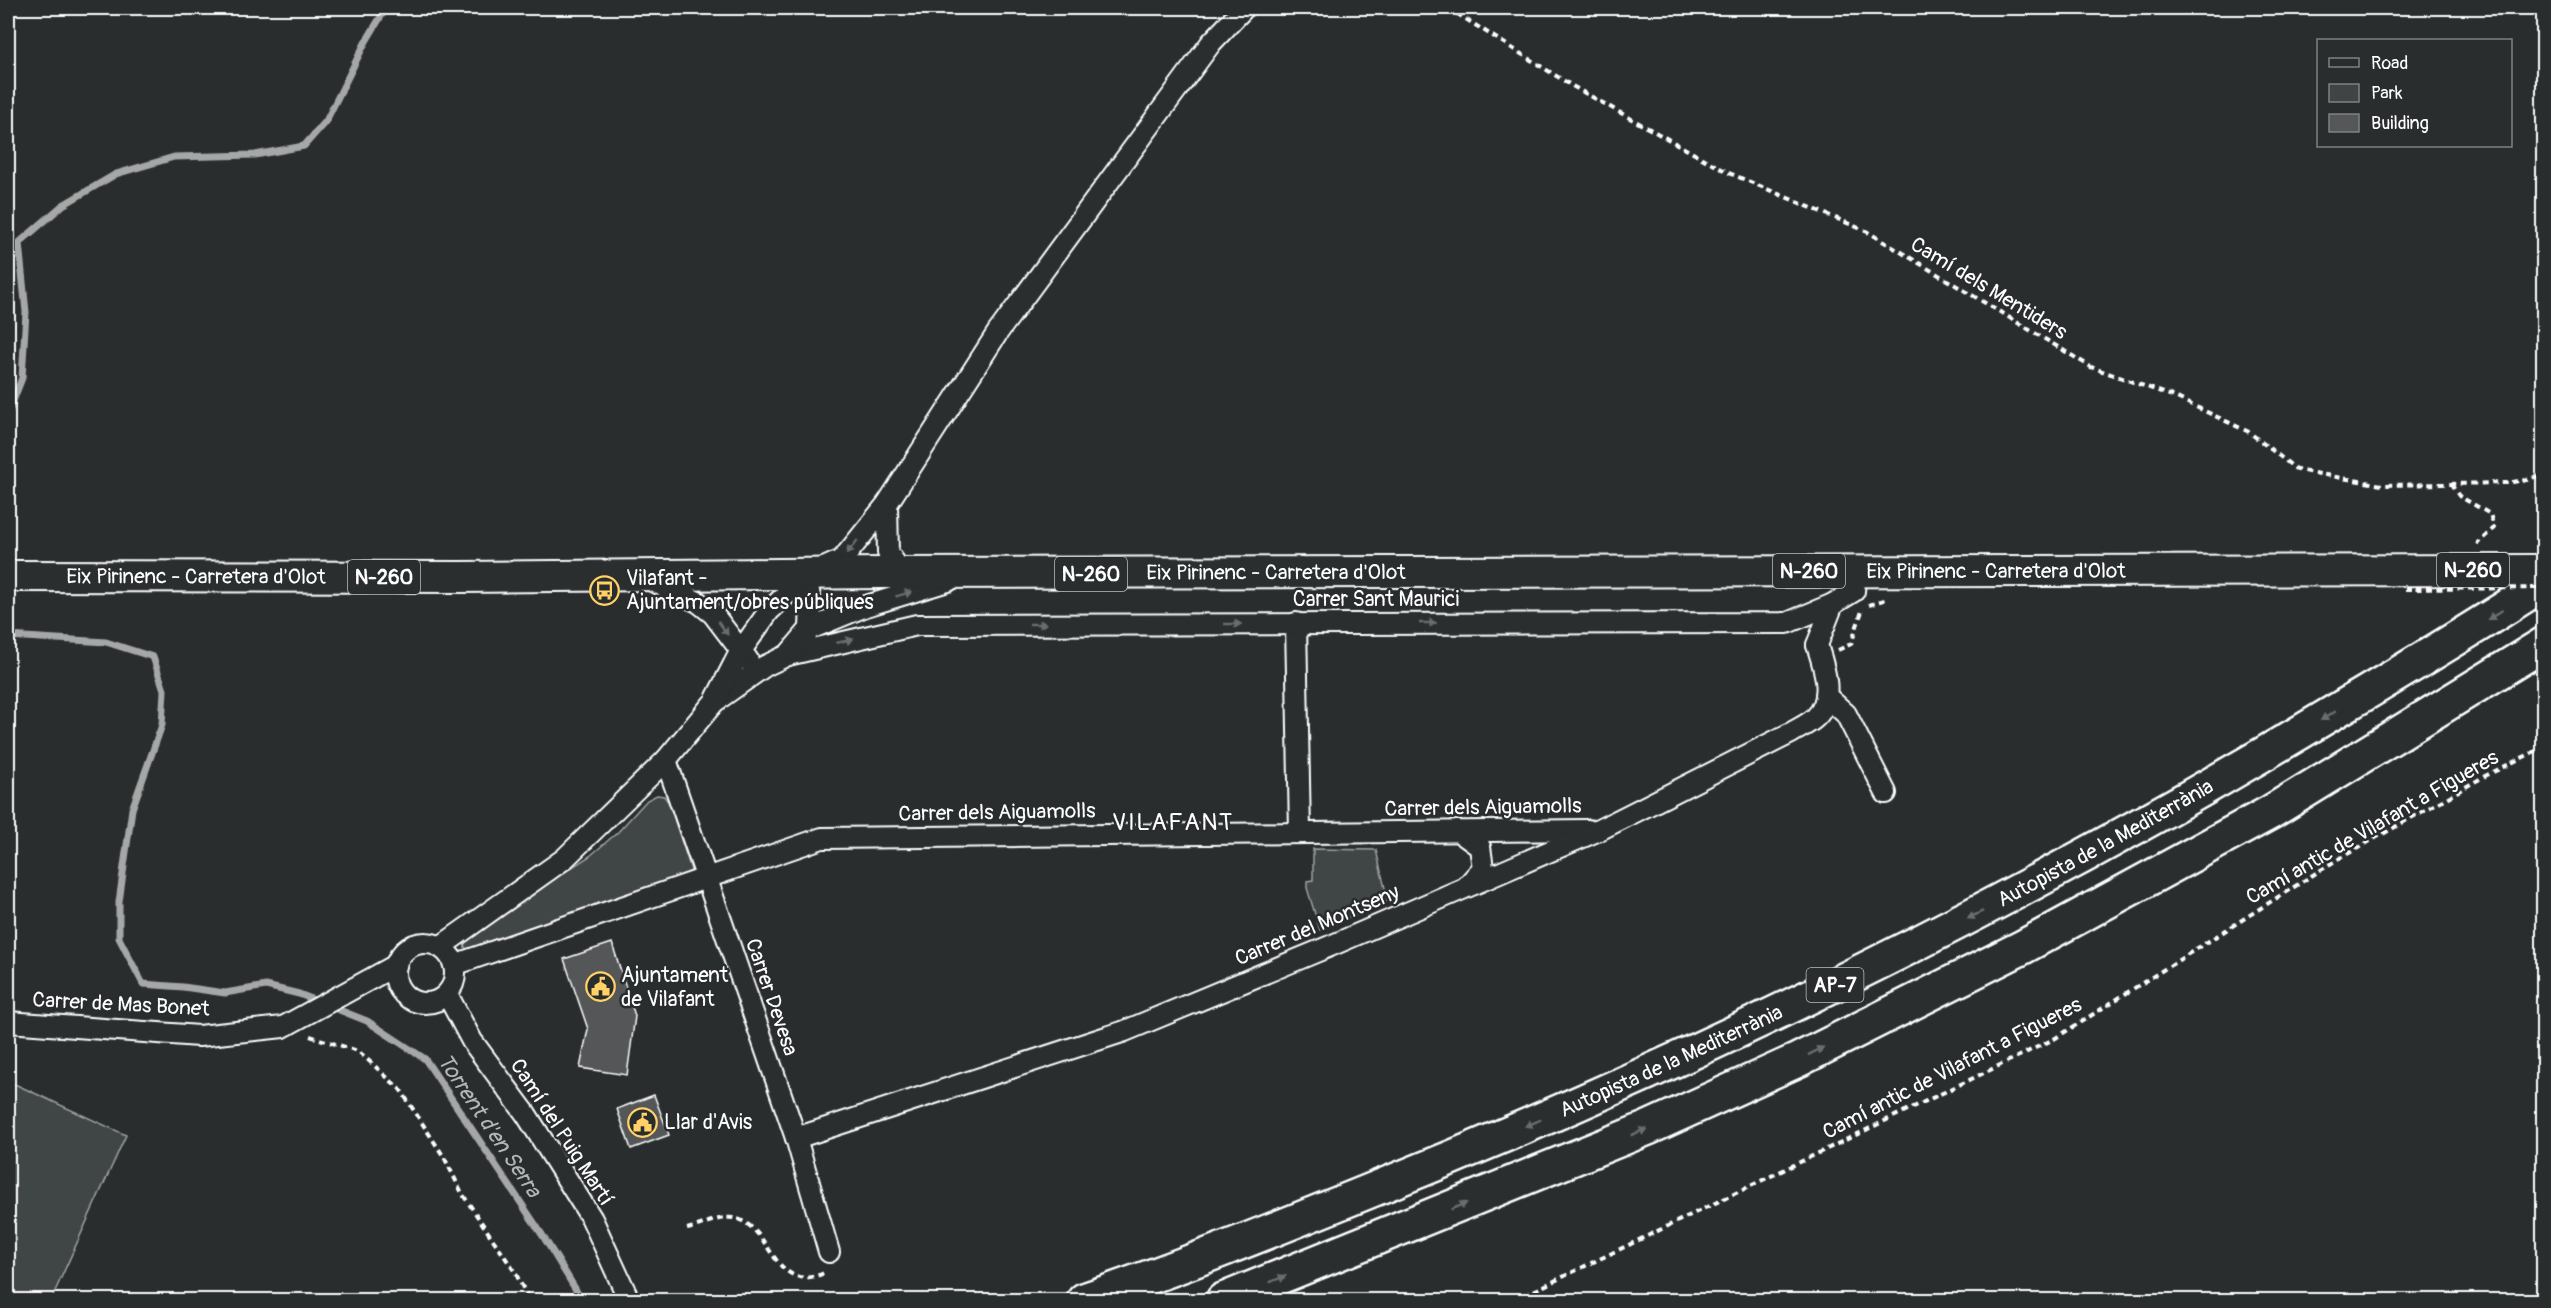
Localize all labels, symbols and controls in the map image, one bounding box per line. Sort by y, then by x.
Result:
legend [2317,39,2512,147]
text: Road [2371,52,2408,75]
text: Park [2371,82,2403,105]
text: Building [2371,112,2429,135]
street label: Camí dels Mentiders [1905,231,2073,346]
one-way arrow [847,540,859,555]
road number: N-260 [2437,553,2509,587]
road number: N-260 [1773,554,1845,588]
road number: N-260 [1055,557,1127,591]
street label: Eix Pirinenc - Carretera d'Olot [1866,558,2126,585]
street label: Eix Pirinenc - Carretera d'Olot [1146,559,1406,587]
road number: N-260 [348,560,420,594]
street label: Eix Pirinenc - Carretera d'Olot [66,563,326,591]
place label: Vilafant - Ajuntament/obres públiques [626,565,874,616]
bus stop icon: Vilafant - Ajuntament/obres públiques [589,574,621,606]
street label: Carrer Sant Maurici [1293,586,1459,613]
one-way arrow [895,589,913,598]
one-way arrow [2487,609,2503,620]
one-way arrow [1418,618,1437,628]
one-way arrow [1028,619,1047,629]
one-way arrow [1223,619,1242,629]
one-way arrow [717,620,729,636]
one-way arrow [836,636,854,646]
one-way arrow [2319,711,2336,721]
street label: Camí antic de Vilafant a Figueres [2241,744,2504,911]
street label: Autopista de la Mediterrània [1993,773,2218,914]
street label: Carrer dels Aiguamolls [1384,792,1582,823]
street label: Carrer dels Aiguamolls [898,797,1096,828]
district label: VILAFANT [1112,808,1234,837]
street label: Carrer del Montseny [1231,879,1404,972]
one-way arrow [1967,910,1984,920]
street label: Carrer Devesa [739,935,804,1059]
place label: Ajuntament de Vilafant [621,962,729,1013]
road number: AP-7 [1806,968,1864,1002]
public building icon: Ajuntament de Vilafant [584,971,616,1003]
street label: Carrer de Mas Bonet [32,986,211,1023]
street label: Camí antic de Vilafant a Figueres [1818,991,2087,1146]
street label: Autopista de la Mediterrània [1555,999,1787,1124]
one-way arrow [1808,1046,1825,1056]
water label: Torrent d'en Serra [431,1049,548,1204]
street label: Camí del Puig Martí [504,1054,619,1211]
public building icon: Llar d'Avis [627,1106,659,1138]
place label: Llar d'Avis [664,1109,753,1136]
one-way arrow [1524,1119,1542,1129]
one-way arrow [1630,1127,1648,1136]
one-way arrow [1450,1201,1468,1210]
one-way arrow [1269,1274,1287,1283]

